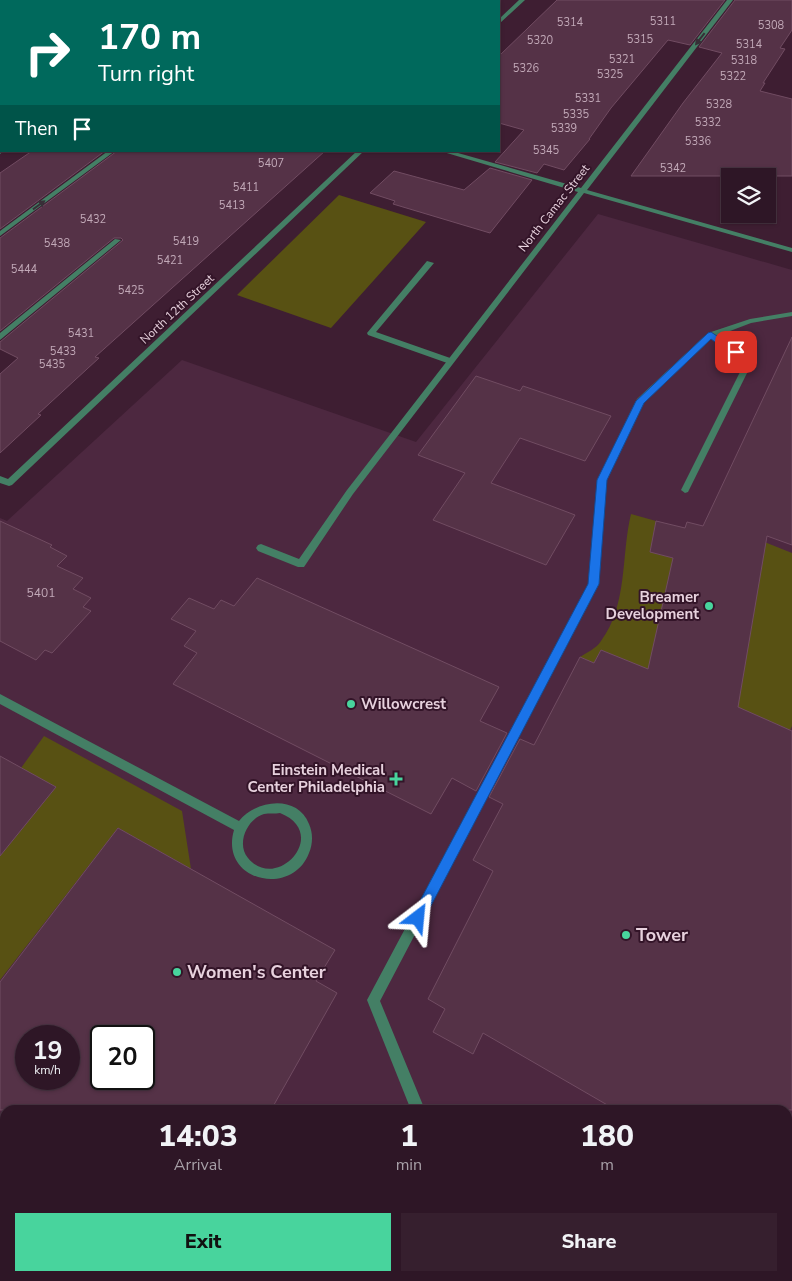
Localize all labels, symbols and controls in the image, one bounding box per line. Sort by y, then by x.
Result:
text: 170 m [98,14,201,61]
house number: 5311 [650,14,676,29]
house number: 5314 [557,15,584,30]
house number: 5308 [758,18,785,33]
icon: right [15,20,80,85]
house number: 5315 [627,32,654,47]
one-way arrow [695,32,705,45]
house number: 5320 [527,33,554,48]
house number: 5314 [736,37,763,52]
house number: 5321 [609,52,635,67]
house number: 5318 [731,53,758,68]
text: Turn right [98,59,194,89]
house number: 5326 [513,61,540,76]
house number: 5325 [597,67,624,82]
house number: 5322 [720,69,746,84]
house number: 5331 [575,91,601,106]
house number: 5328 [706,97,733,112]
house number: 5335 [563,107,590,122]
icon: arrive [68,115,96,143]
house number: 5332 [695,115,721,130]
text: Then [15,116,58,142]
house number: 5339 [551,121,577,136]
house number: 5336 [685,134,712,149]
house number: 5345 [533,143,560,158]
house number: 5407 [258,156,284,171]
street label: North Camac Street [515,160,594,255]
house number: 5342 [660,161,686,176]
map controls [721,168,776,223]
button: layers [721,168,776,223]
house number: 5411 [233,180,259,195]
house number: 5413 [219,198,245,213]
one-way arrow [32,200,45,211]
house number: 5432 [80,212,106,227]
house number: 5419 [173,234,199,249]
house number: 5438 [44,236,71,251]
house number: 5421 [157,253,183,268]
house number: 5444 [11,262,38,277]
street label: North 12th Street [137,270,218,347]
house number: 5425 [118,283,145,298]
house number: 5431 [68,326,94,341]
pin [715,331,757,373]
icon: arrive [722,338,750,366]
house number: 5433 [50,344,76,359]
house number: 5435 [39,357,66,372]
house number: 5401 [27,585,55,601]
place label: Breamer Development [606,587,699,624]
marker: Breamer Development [703,600,715,612]
place label: Willowcrest [361,694,446,714]
marker: Willowcrest [345,698,357,710]
place label: Einstein Medical Center Philadelphia [248,760,385,797]
marker: Einstein Medical Center Philadelphia [389,772,403,786]
position arrow [391,891,443,943]
place label: Tower [636,923,688,947]
marker: Tower [620,929,632,941]
place label: Women's Center [187,960,326,984]
marker: Women's Center [171,966,183,978]
speed limit sign: 20 [90,1025,155,1090]
text: 19 [32,1034,63,1068]
text: km/h [34,1062,61,1078]
text: 14:03 [158,1116,238,1157]
text: 1 [400,1116,418,1157]
text: 180 [580,1116,634,1157]
text: Arrival [174,1154,222,1176]
text: min [396,1154,422,1176]
text: m [600,1154,614,1176]
button: Exit [15,1213,391,1271]
button: Share [401,1213,777,1271]

